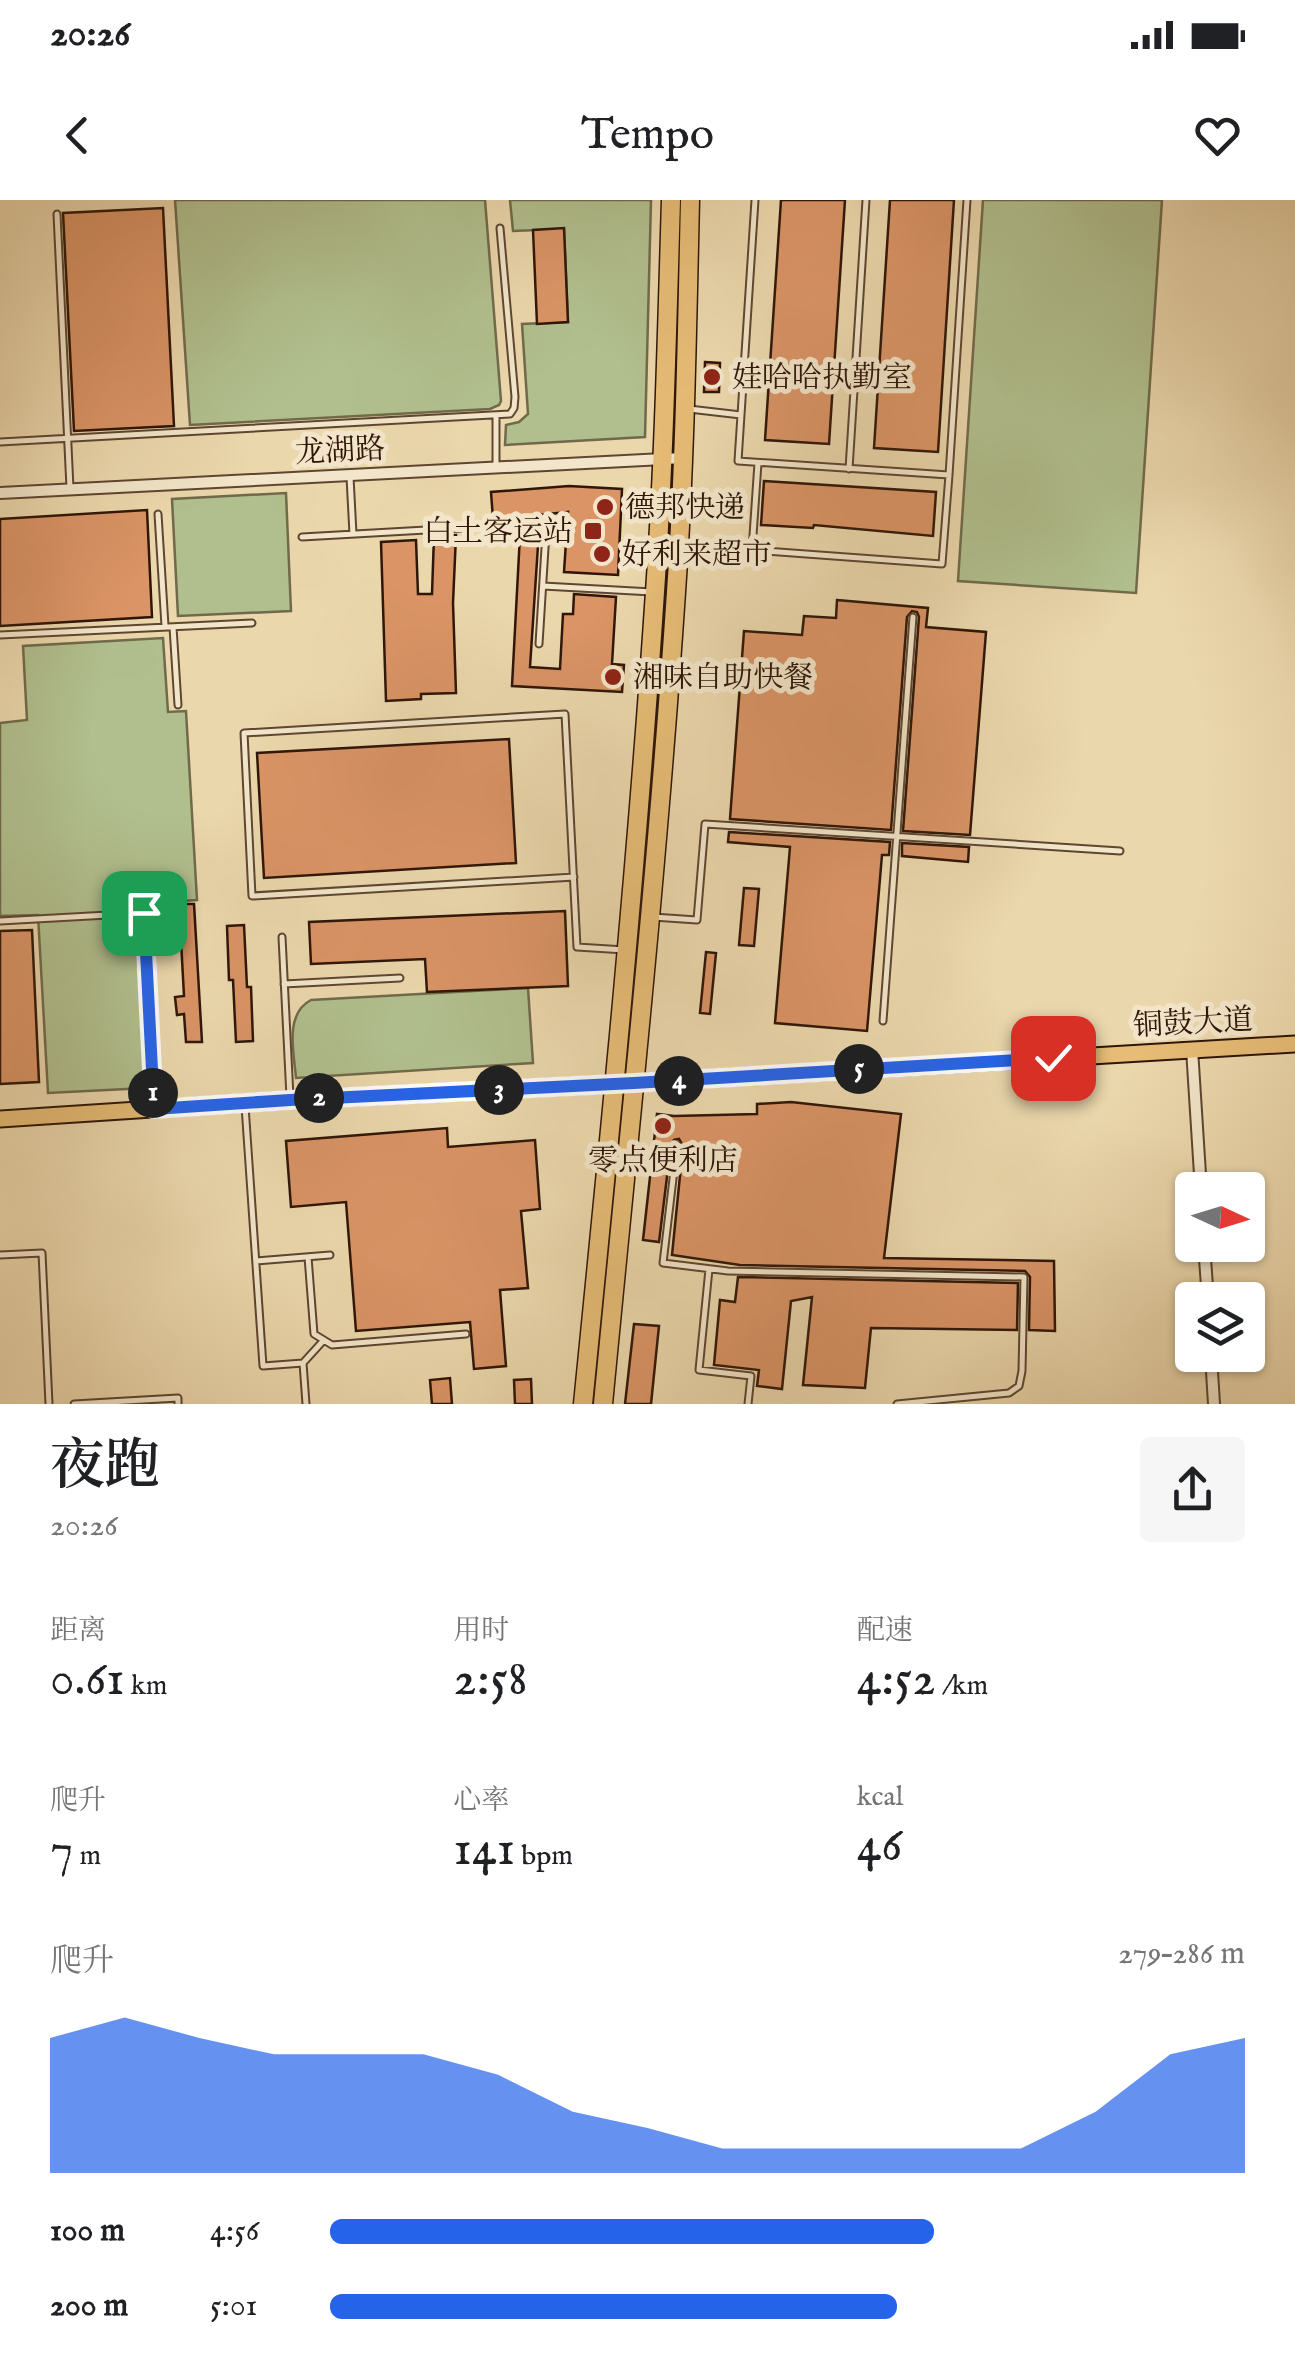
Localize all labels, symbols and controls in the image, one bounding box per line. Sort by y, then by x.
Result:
text: 20:26 [50,11,130,59]
text: Tempo [581,107,714,164]
icon: back [50,108,105,163]
icon: heart [1190,108,1245,163]
place label: 娃哈哈执勤室 [732,360,912,398]
marker: 娃哈哈执勤室 [701,366,723,388]
street label: 龙湖路 [294,431,386,473]
place label: 德邦快递 [625,490,745,528]
marker: 德邦快递 [594,496,616,518]
place label: 白土客运站 [423,514,573,552]
marker: 白土客运站 [582,520,604,542]
place label: 好利来超市 [622,537,772,575]
marker: 好利来超市 [591,543,613,565]
place label: 湘味自助快餐 [633,660,813,698]
marker: 湘味自助快餐 [602,666,624,688]
pin [102,871,187,956]
icon: arrive [117,886,172,941]
street label: 铜鼓大道 [1132,1002,1254,1046]
pin [1011,1016,1096,1101]
icon: check [1026,1031,1081,1086]
pin: 5 [834,1044,884,1094]
text: 5 [854,1051,864,1086]
pin: 4 [654,1056,704,1106]
text: 4 [672,1063,686,1098]
pin: 3 [474,1065,524,1115]
pin: 1 [128,1068,178,1118]
text: 3 [494,1072,504,1107]
pin: 2 [294,1073,344,1123]
text: 1 [148,1075,158,1110]
text: 2 [312,1080,326,1115]
marker: 零点便利店 [652,1115,674,1137]
place label: 零点便利店 [588,1143,738,1181]
north arrow [1175,1172,1265,1262]
map controls [1175,1172,1265,1372]
button: layers [1175,1282,1265,1372]
text: 夜跑 [50,1433,160,1503]
button: share [1140,1437,1245,1542]
text: 20:26 [50,1506,118,1547]
text: 距离 [50,1614,106,1649]
text: 用时 [453,1614,509,1649]
text: 配速 [857,1614,913,1649]
text: 0.61 [50,1649,125,1712]
text: 2:58 [453,1649,528,1712]
text: 4:52 [857,1649,936,1712]
text: km [125,1669,167,1704]
text: /km [936,1669,988,1704]
text: kcal [857,1780,903,1815]
text: 爬升 [50,1784,106,1819]
text: 心率 [453,1784,509,1819]
text: 46 [857,1815,902,1878]
text: 7 [50,1819,73,1882]
text: 141 [453,1819,515,1882]
text: m [73,1839,101,1874]
text: bpm [515,1839,573,1874]
text: 279–286 m [1118,1934,1245,1975]
text: 爬升 [50,1942,114,1983]
text: 100 m [50,2211,125,2252]
text: 4:56 [210,2211,259,2252]
text: 200 m [50,2286,128,2327]
text: 5:01 [210,2286,257,2327]

